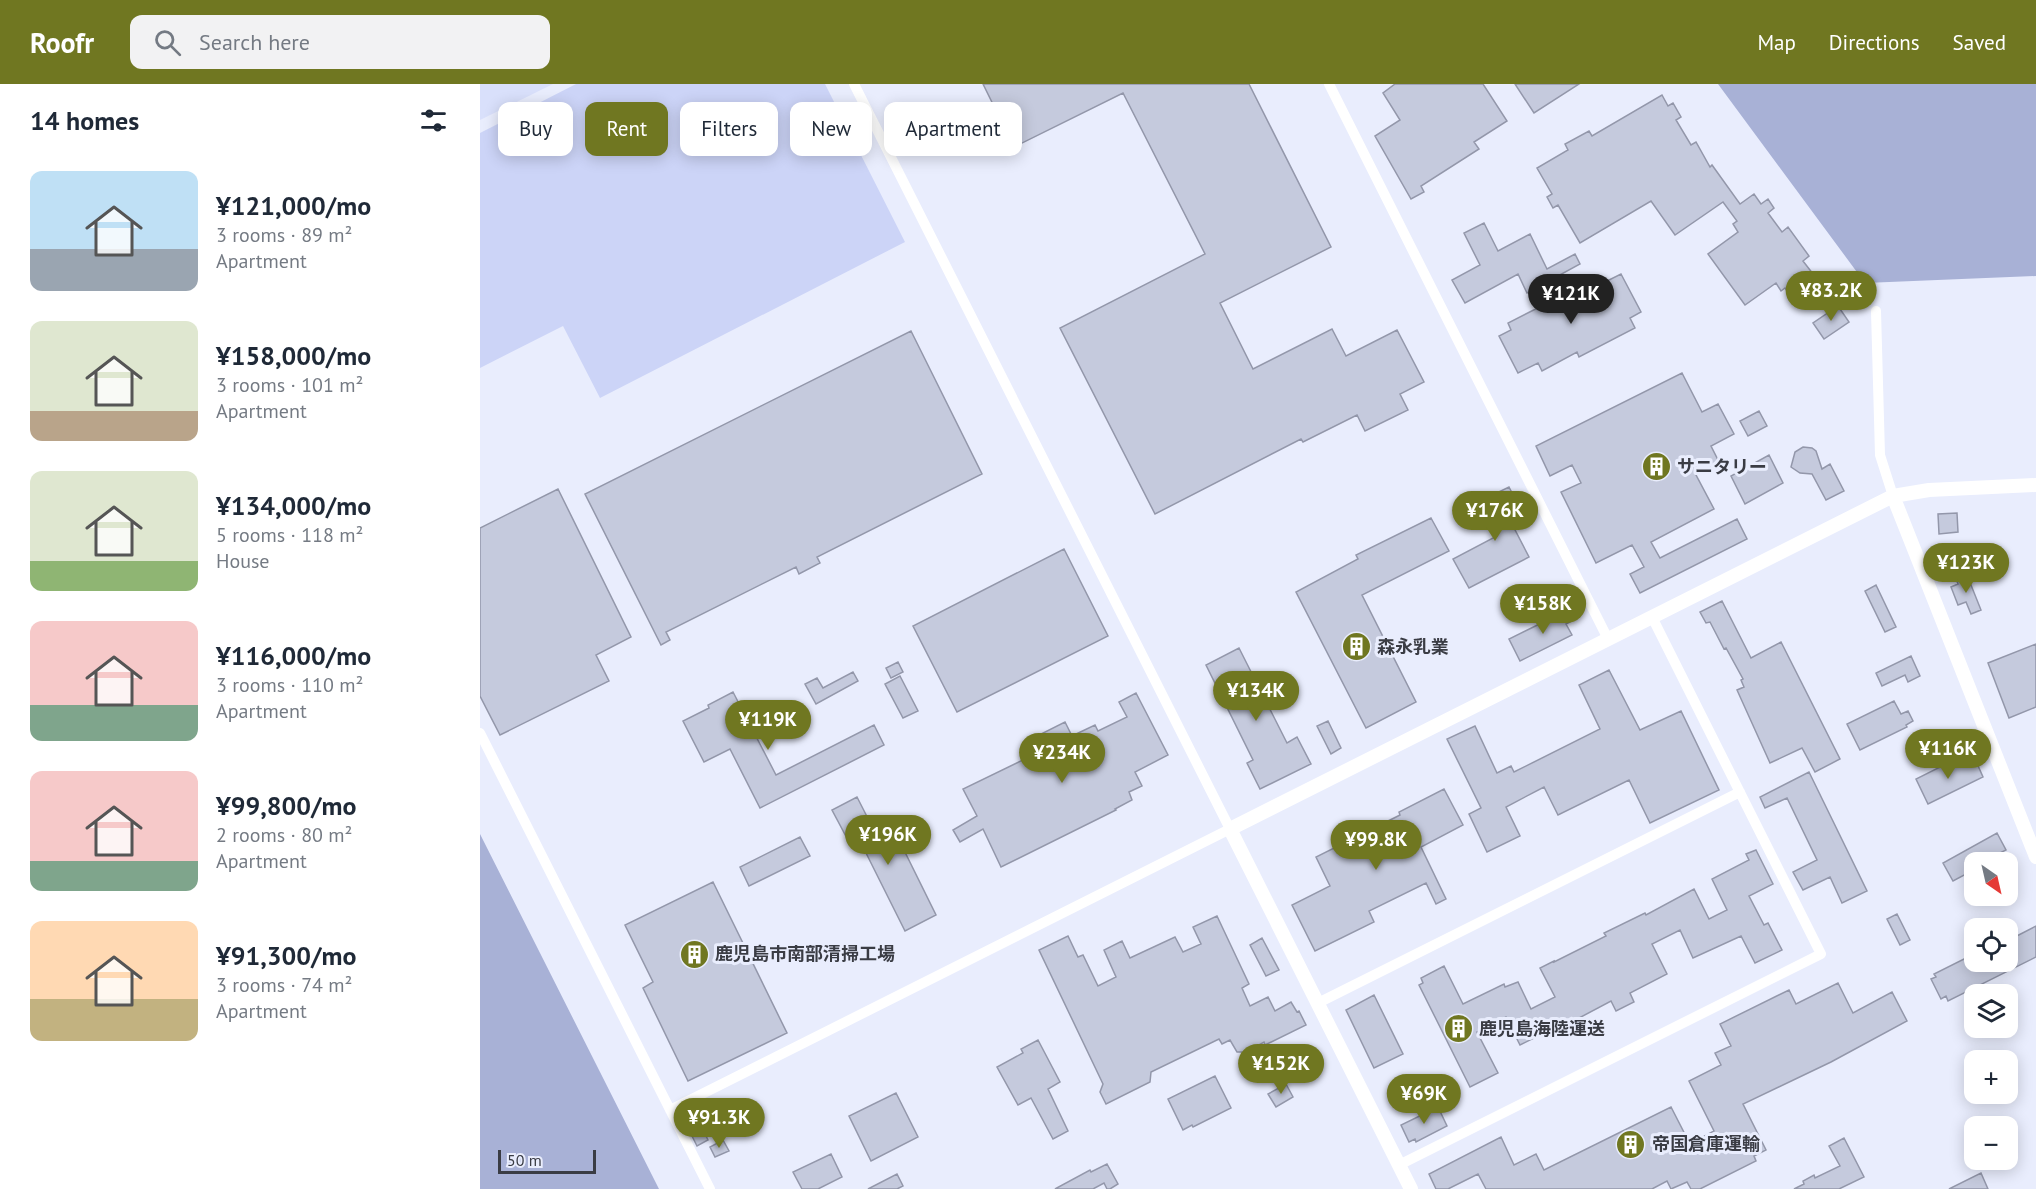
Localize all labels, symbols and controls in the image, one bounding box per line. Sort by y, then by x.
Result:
search box [130,15,550,69]
text: Roofr [30,24,94,61]
icon: search [151,26,184,59]
text: Search here [199,28,310,56]
text: Map [1757,29,1796,56]
text: Directions [1829,29,1920,56]
text: Saved [1953,29,2006,56]
chip: Buy [498,102,573,156]
chip: Rent [585,102,668,156]
chip: Filters [680,102,778,156]
chip: New [790,102,872,156]
chip: Apartment [884,102,1022,156]
text: 14 homes [30,104,139,137]
icon: filters [417,104,450,137]
text: ¥121,000/mo [216,189,371,222]
icon: home [78,195,150,267]
text: 3 rooms · 89 m² [216,222,352,248]
text: Apartment [216,248,307,274]
pin: ¥83.2K [1782,271,1880,322]
pin: ¥121K [1529,274,1613,325]
text: ¥83.2K [1800,277,1862,303]
text: ¥121K [1542,280,1600,306]
text: ¥158,000/mo [216,339,371,372]
icon: home [78,345,150,417]
text: 3 rooms · 101 m² [216,372,363,398]
text: Apartment [216,398,307,424]
building icon: サニタリー [1640,451,1672,483]
place label: サニタリー [1677,455,1767,478]
text: ¥134,000/mo [216,489,371,522]
pin: ¥176K [1453,491,1537,542]
icon: home [78,495,150,567]
text: ¥176K [1466,497,1524,523]
text: 5 rooms · 118 m² [216,522,363,548]
pin: ¥123K [1924,543,2008,594]
text: House [216,548,270,574]
text: ¥123K [1937,549,1995,575]
pin: ¥158K [1501,584,1585,635]
text: ¥158K [1514,590,1572,616]
building icon: 森永乳業 [1340,631,1372,663]
place label: 森永乳業 [1377,635,1449,658]
text: ¥116,000/mo [216,639,371,672]
icon: home [78,645,150,717]
pin: ¥134K [1214,671,1298,722]
text: 3 rooms · 110 m² [216,672,363,698]
text: ¥134K [1227,677,1285,703]
text: Apartment [216,698,307,724]
pin: ¥119K [726,700,810,751]
text: ¥119K [739,706,797,732]
pin: ¥116K [1906,729,1990,780]
pin: ¥234K [1020,733,1104,784]
text: ¥116K [1919,735,1977,761]
text: ¥234K [1033,739,1091,765]
text: ¥99,800/mo [216,789,357,822]
icon: home [78,795,150,867]
pin: ¥196K [846,815,930,866]
pin: ¥99.8K [1327,820,1425,871]
text: ¥196K [859,821,917,847]
text: 2 rooms · 80 m² [216,822,352,848]
text: ¥99.8K [1345,826,1407,852]
text: Apartment [216,848,307,874]
north arrow [1964,852,2018,906]
map controls [1964,852,2018,1170]
button: locate [1964,918,2018,972]
building icon: 鹿児島市南部清掃工場 [678,938,710,970]
text: ¥91,300/mo [216,939,357,972]
place label: 鹿児島市南部清掃工場 [715,942,895,965]
icon: home [78,945,150,1017]
text: 3 rooms · 74 m² [216,972,352,998]
button: layers [1964,984,2018,1038]
text: Apartment [216,998,307,1024]
building icon: 鹿児島海陸運送 [1442,1013,1474,1045]
place label: 鹿児島海陸運送 [1479,1017,1605,1040]
pin: ¥152K [1239,1044,1323,1095]
text: ¥152K [1252,1050,1310,1076]
button: + [1964,1050,2018,1104]
pin: ¥69K [1388,1074,1460,1125]
text: ¥69K [1401,1080,1447,1106]
pin: ¥91.3K [670,1098,768,1149]
text: ¥91.3K [688,1104,750,1130]
button: − [1964,1116,2018,1170]
building icon: 帝国倉庫運輸 [1615,1128,1647,1160]
place label: 帝国倉庫運輸 [1652,1132,1760,1155]
scale bar [498,1147,596,1174]
text: 50 m [507,1150,542,1170]

